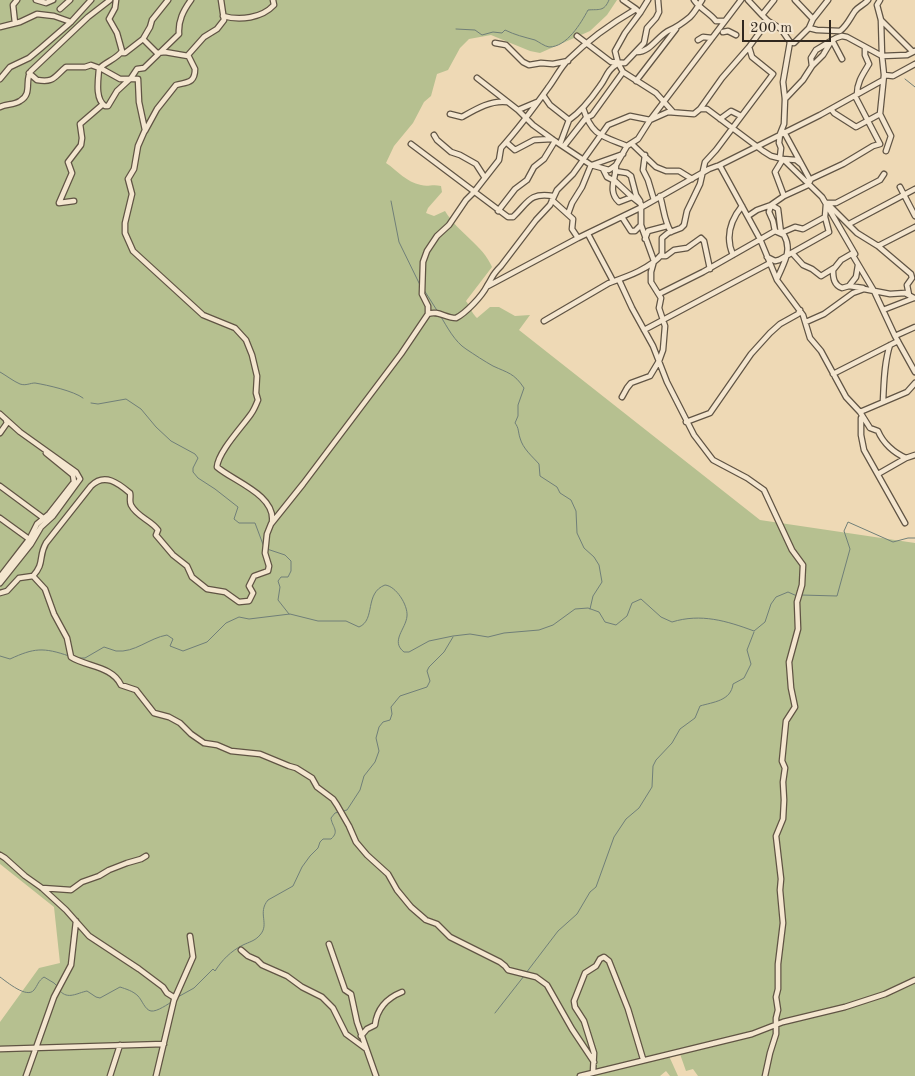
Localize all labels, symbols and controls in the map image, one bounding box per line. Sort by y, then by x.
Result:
scale bar [745,10,834,42]
text: 200 m [750,21,792,36]

